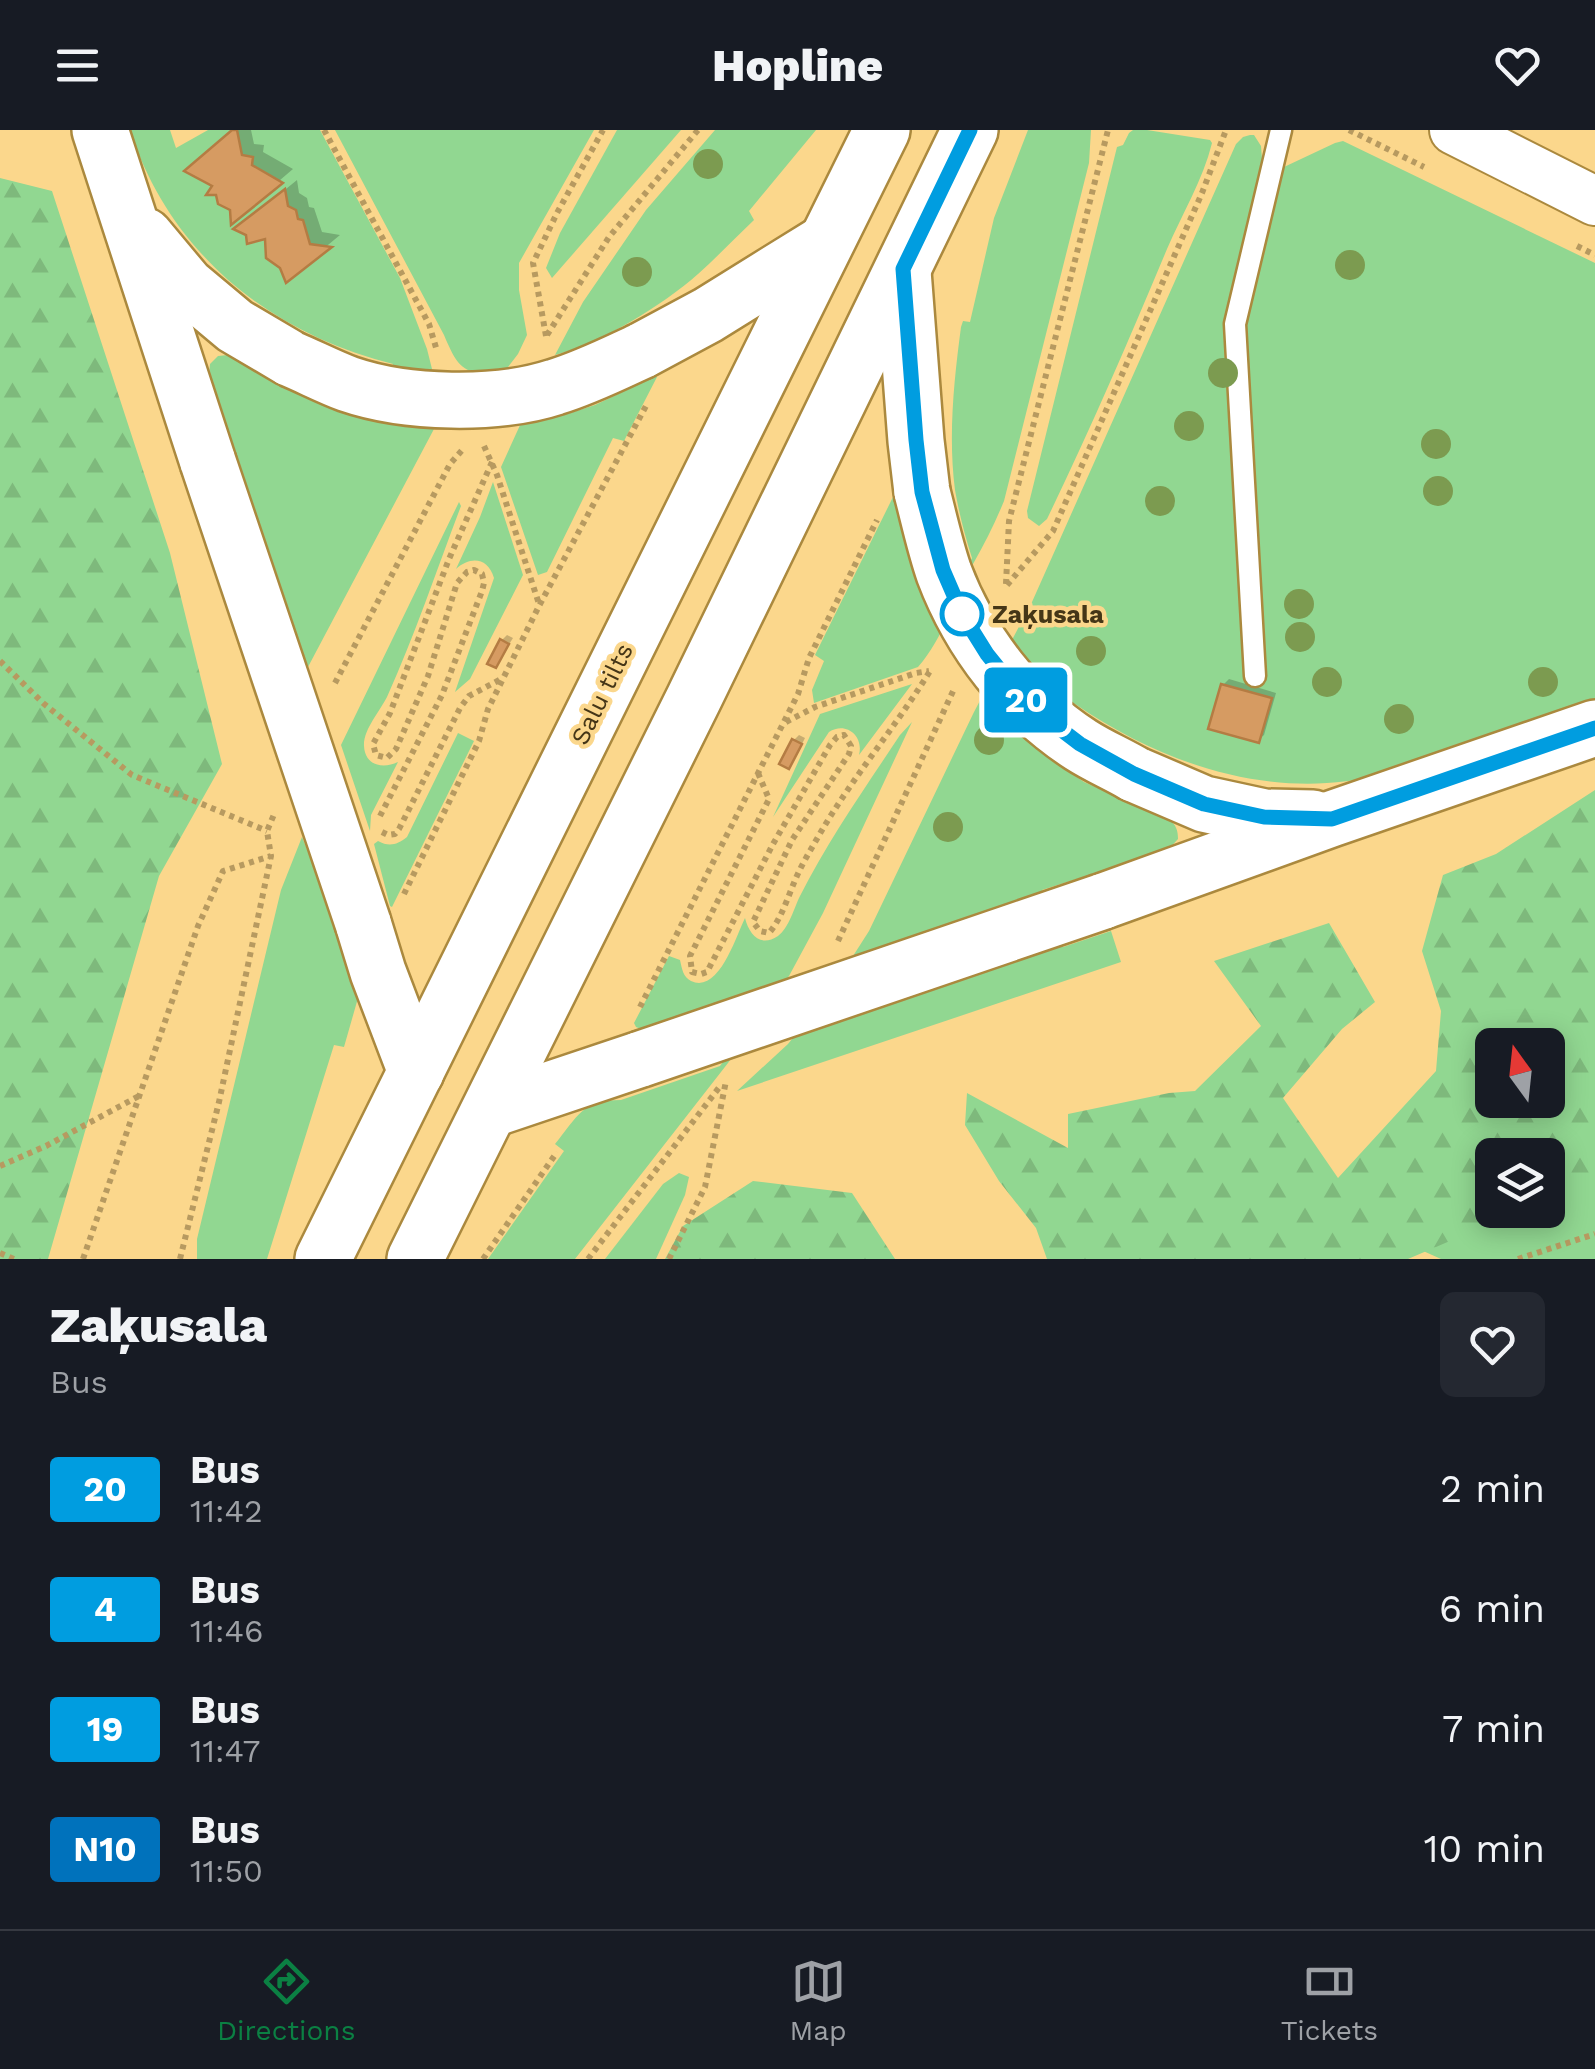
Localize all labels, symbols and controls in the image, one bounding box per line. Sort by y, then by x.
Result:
icon: menu [50,38,105,93]
icon: heart [1490,38,1545,93]
text: Hopline [712,39,883,92]
marker: Zaķusala [941,593,983,635]
place label: Zaķusala [992,600,1104,629]
street label: Salu tilts [565,639,639,749]
line badge: 20 [981,668,1071,732]
text: 20 [1004,679,1048,721]
north arrow [1475,1028,1565,1118]
map controls [1475,1028,1565,1228]
button: layers [1475,1138,1565,1228]
button: heart [1440,1292,1545,1397]
text: Zaķusala [50,1297,267,1354]
text: Bus [50,1363,108,1401]
text: Bus [190,1448,260,1492]
text: 2 min [1440,1467,1545,1511]
text: 20 [83,1468,127,1510]
text: 11:42 [190,1492,263,1530]
text: Bus [190,1568,260,1612]
text: 6 min [1439,1587,1545,1631]
text: 4 [94,1588,116,1630]
text: 11:46 [190,1612,263,1650]
text: Bus [190,1688,260,1732]
text: 7 min [1442,1707,1545,1751]
text: 19 [87,1708,123,1750]
text: 11:47 [190,1732,260,1770]
text: Bus [190,1808,260,1852]
text: 10 min [1424,1827,1545,1871]
text: N10 [73,1828,137,1870]
text: 11:50 [190,1852,263,1890]
tab: Directions [217,1954,355,2047]
tab: Map [790,1954,847,2047]
tab: Tickets [1281,1954,1378,2047]

